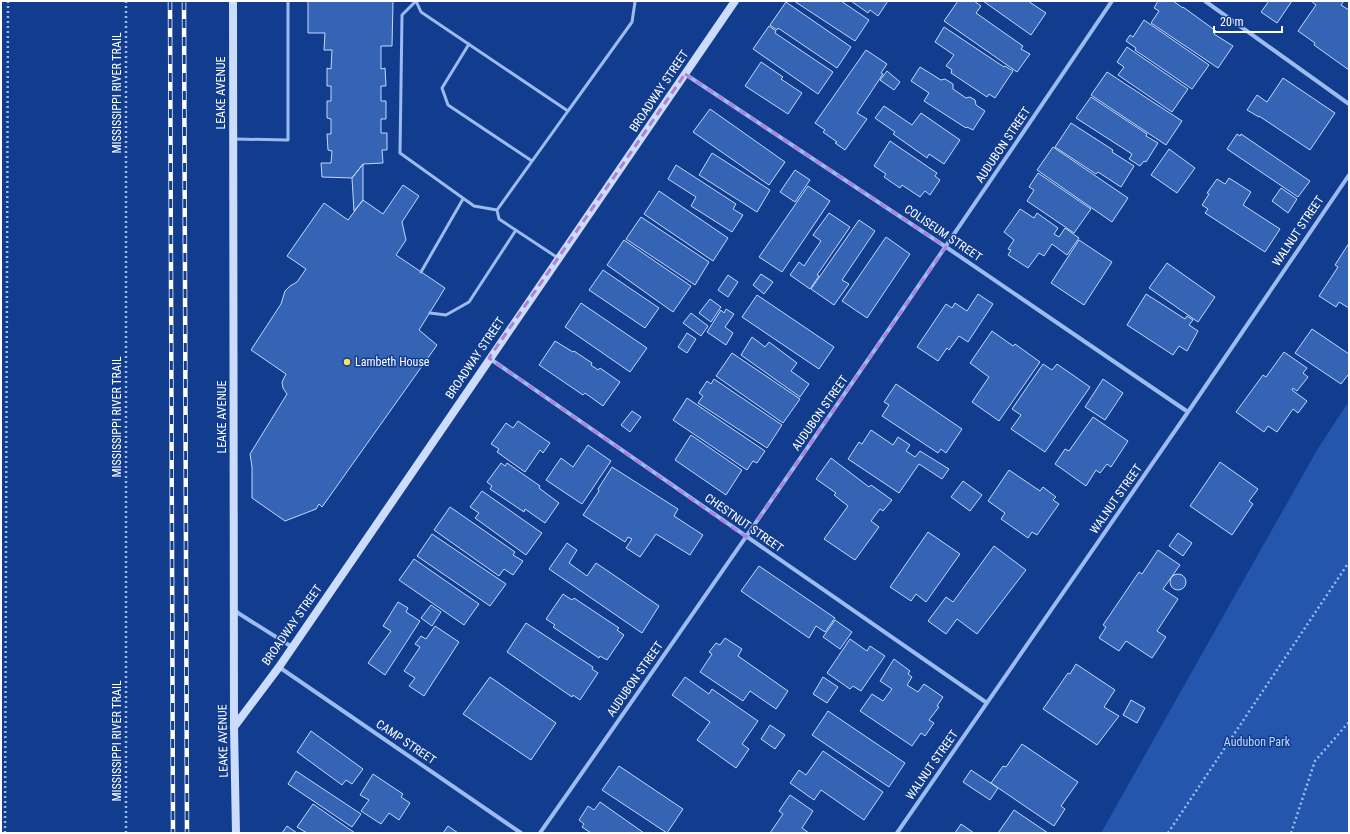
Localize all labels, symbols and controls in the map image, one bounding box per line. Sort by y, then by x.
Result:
scale bar [1214,8,1282,34]
text: 20 m [1220,15,1244,29]
street label: MISSISSIPPI RIVER TRAIL [110,32,124,154]
street label: BROADWAY STREET [627,48,691,134]
street label: LEAKE AVENUE [214,56,228,130]
street label: AUDUBON STREET [973,105,1033,185]
street label: WALNUT STREET [1269,193,1327,269]
street label: COLISEUM STREET [902,202,984,264]
street label: BROADWAY STREET [443,315,507,401]
place label: Lambeth House [355,355,430,369]
street label: MISSISSIPPI RIVER TRAIL [110,356,124,478]
marker: Lambeth House [342,357,352,367]
street label: AUDUBON STREET [789,373,851,453]
street label: LEAKE AVENUE [215,380,229,454]
street label: WALNUT STREET [1087,462,1145,536]
street label: CHESTNUT STREET [702,491,786,555]
street label: BROADWAY STREET [259,582,325,668]
street label: AUDUBON STREET [604,639,666,719]
street label: MISSISSIPPI RIVER TRAIL [110,680,124,802]
street label: LEAKE AVENUE [215,704,231,778]
street label: CAMP STREET [373,717,439,767]
street label: WALNUT STREET [903,728,961,802]
park label: Audubon Park [1224,735,1291,749]

